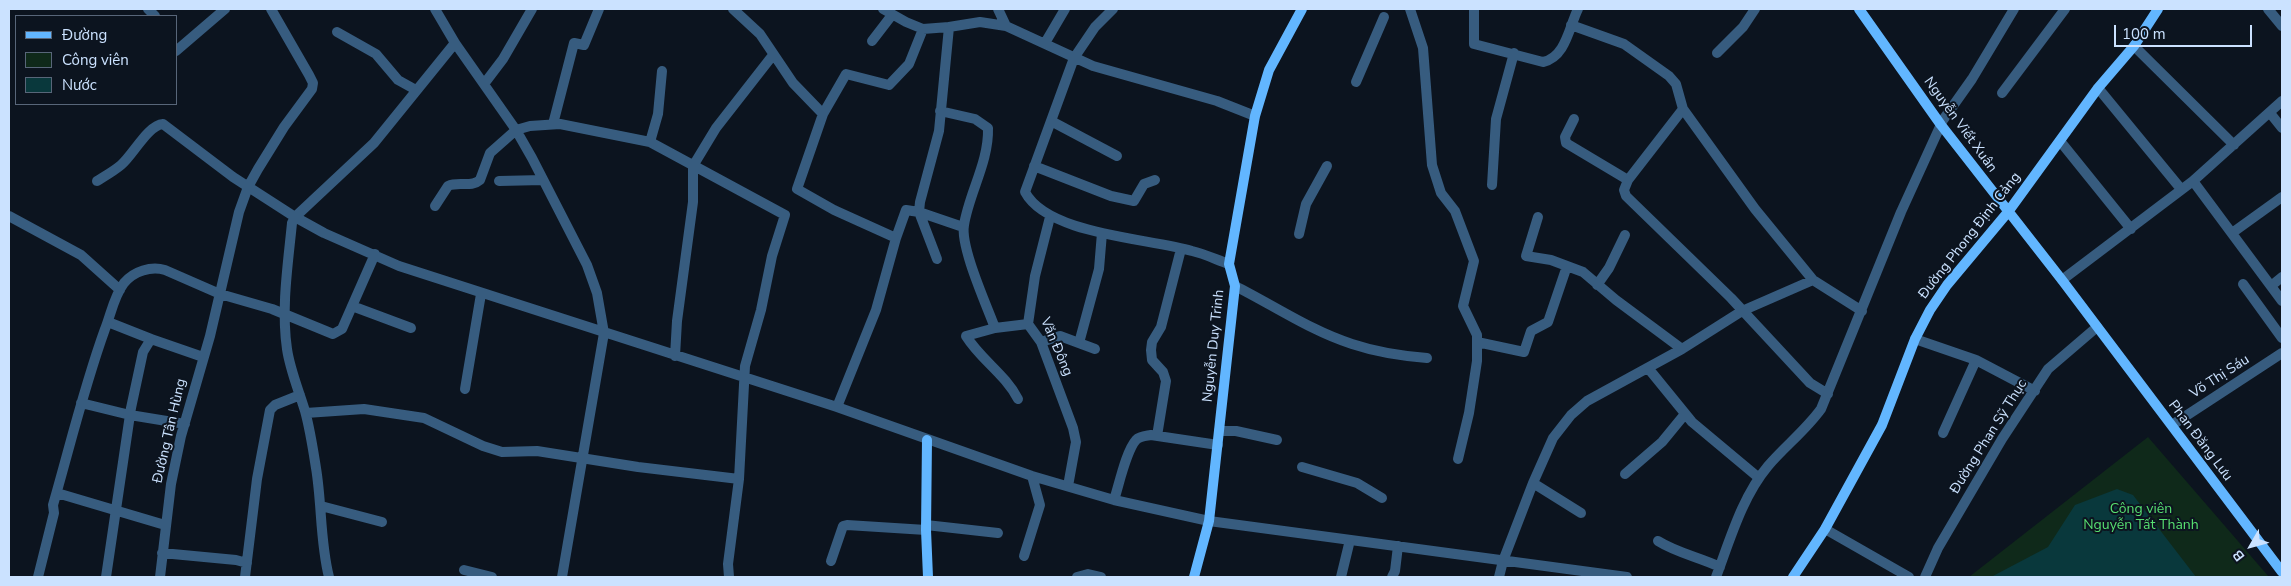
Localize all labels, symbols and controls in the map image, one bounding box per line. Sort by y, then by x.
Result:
legend [15,15,178,105]
scale bar [2116,15,2254,47]
text: 100 m [2122,24,2166,44]
text: Đường [62,25,107,45]
text: Công viên [62,50,129,70]
street label: Nguyễn Viết Xuân [1920,74,2000,176]
text: Nước [62,75,97,95]
street label: Đường Phong Định Cảng [1915,169,2025,303]
street label: Nguyễn Duy Trinh [1200,289,1228,403]
street label: Văn Đông [1036,315,1076,379]
street label: Võ Thị Sáu [2187,352,2253,402]
street label: Đường Tân Hùng [150,377,190,485]
street label: Đường Phan Sỹ Thục [1947,377,2031,497]
street label: Phan Đăng Lưu [2164,397,2236,485]
park label: Công viên Nguyễn Tất Thành [2083,502,2199,534]
north arrow [2226,521,2276,571]
text: B [2228,546,2249,565]

